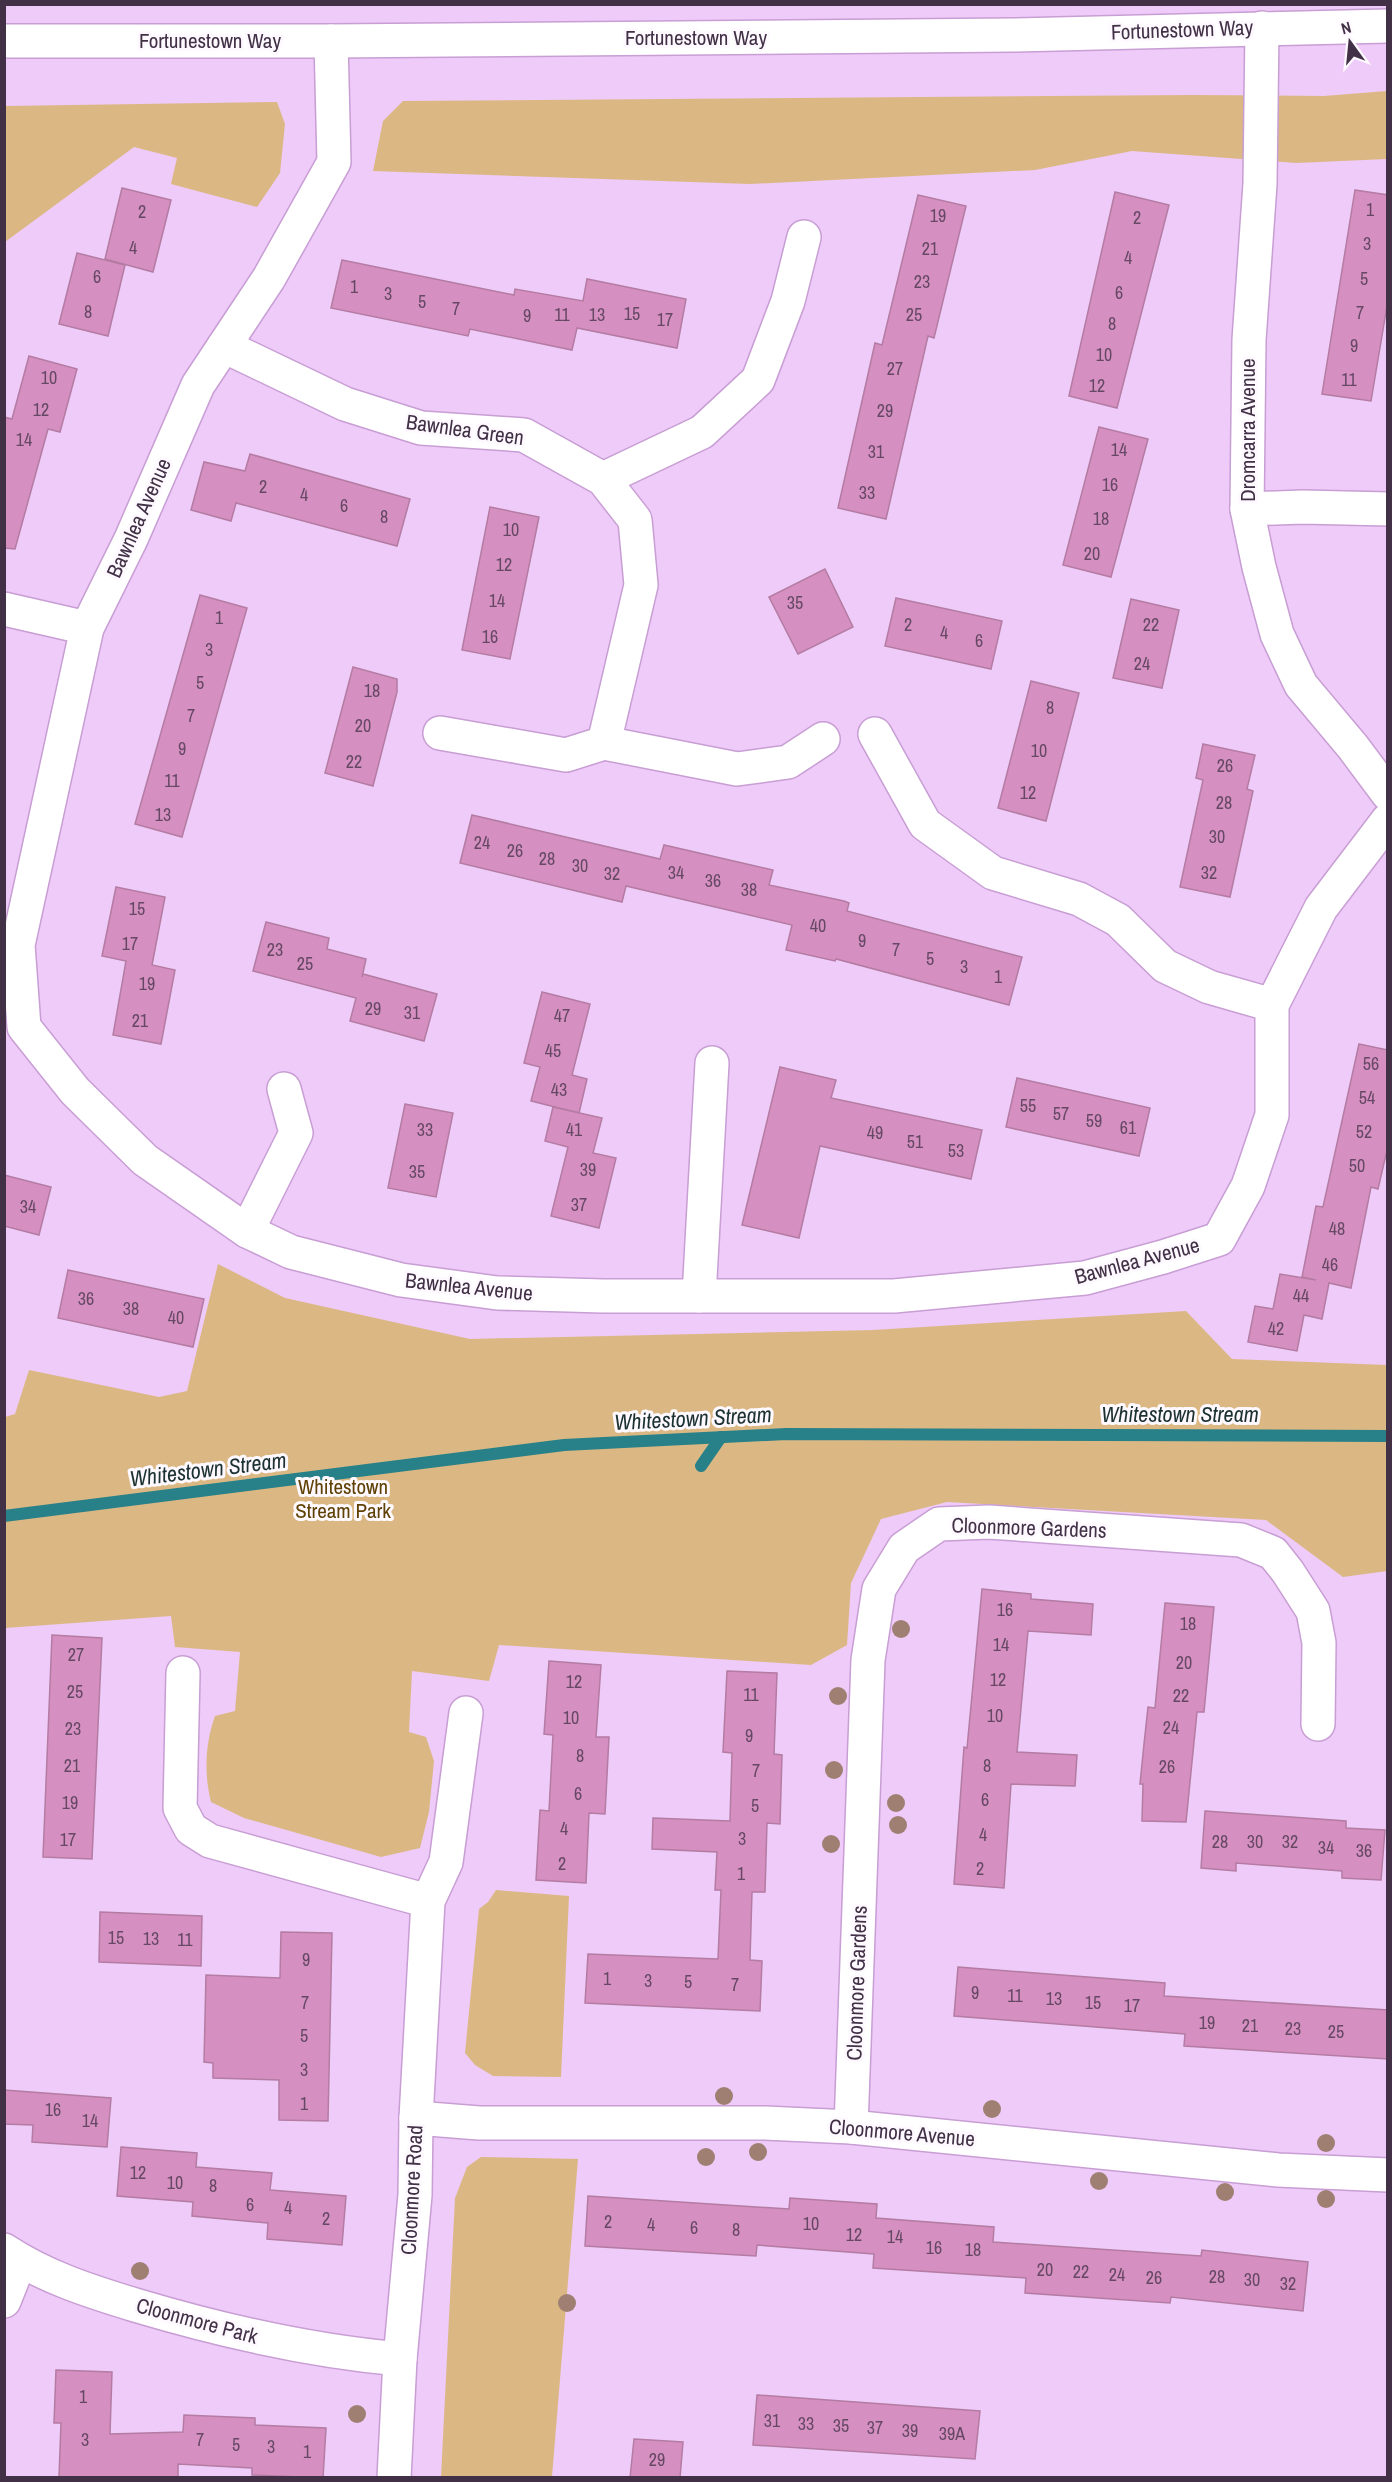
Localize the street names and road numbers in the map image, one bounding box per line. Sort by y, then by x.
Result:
street label: Fortunestown Way [1110,13,1254,46]
street label: Fortunestown Way [625,23,767,52]
street label: Fortunestown Way [139,26,281,55]
street label: Dromcarra Avenue [1233,358,1262,502]
street label: Bawnlea Green [404,407,526,452]
street label: Bawnlea Avenue [99,453,178,582]
street label: Bawnlea Avenue [1071,1230,1202,1291]
street label: Bawnlea Avenue [404,1265,534,1308]
street label: Cloonmore Gardens [951,1510,1107,1545]
street label: Cloonmore Gardens [839,1905,874,2061]
street label: Cloonmore Avenue [828,2112,976,2153]
street label: Cloonmore Road [394,2124,429,2256]
street label: Cloonmore Park [133,2290,261,2351]

